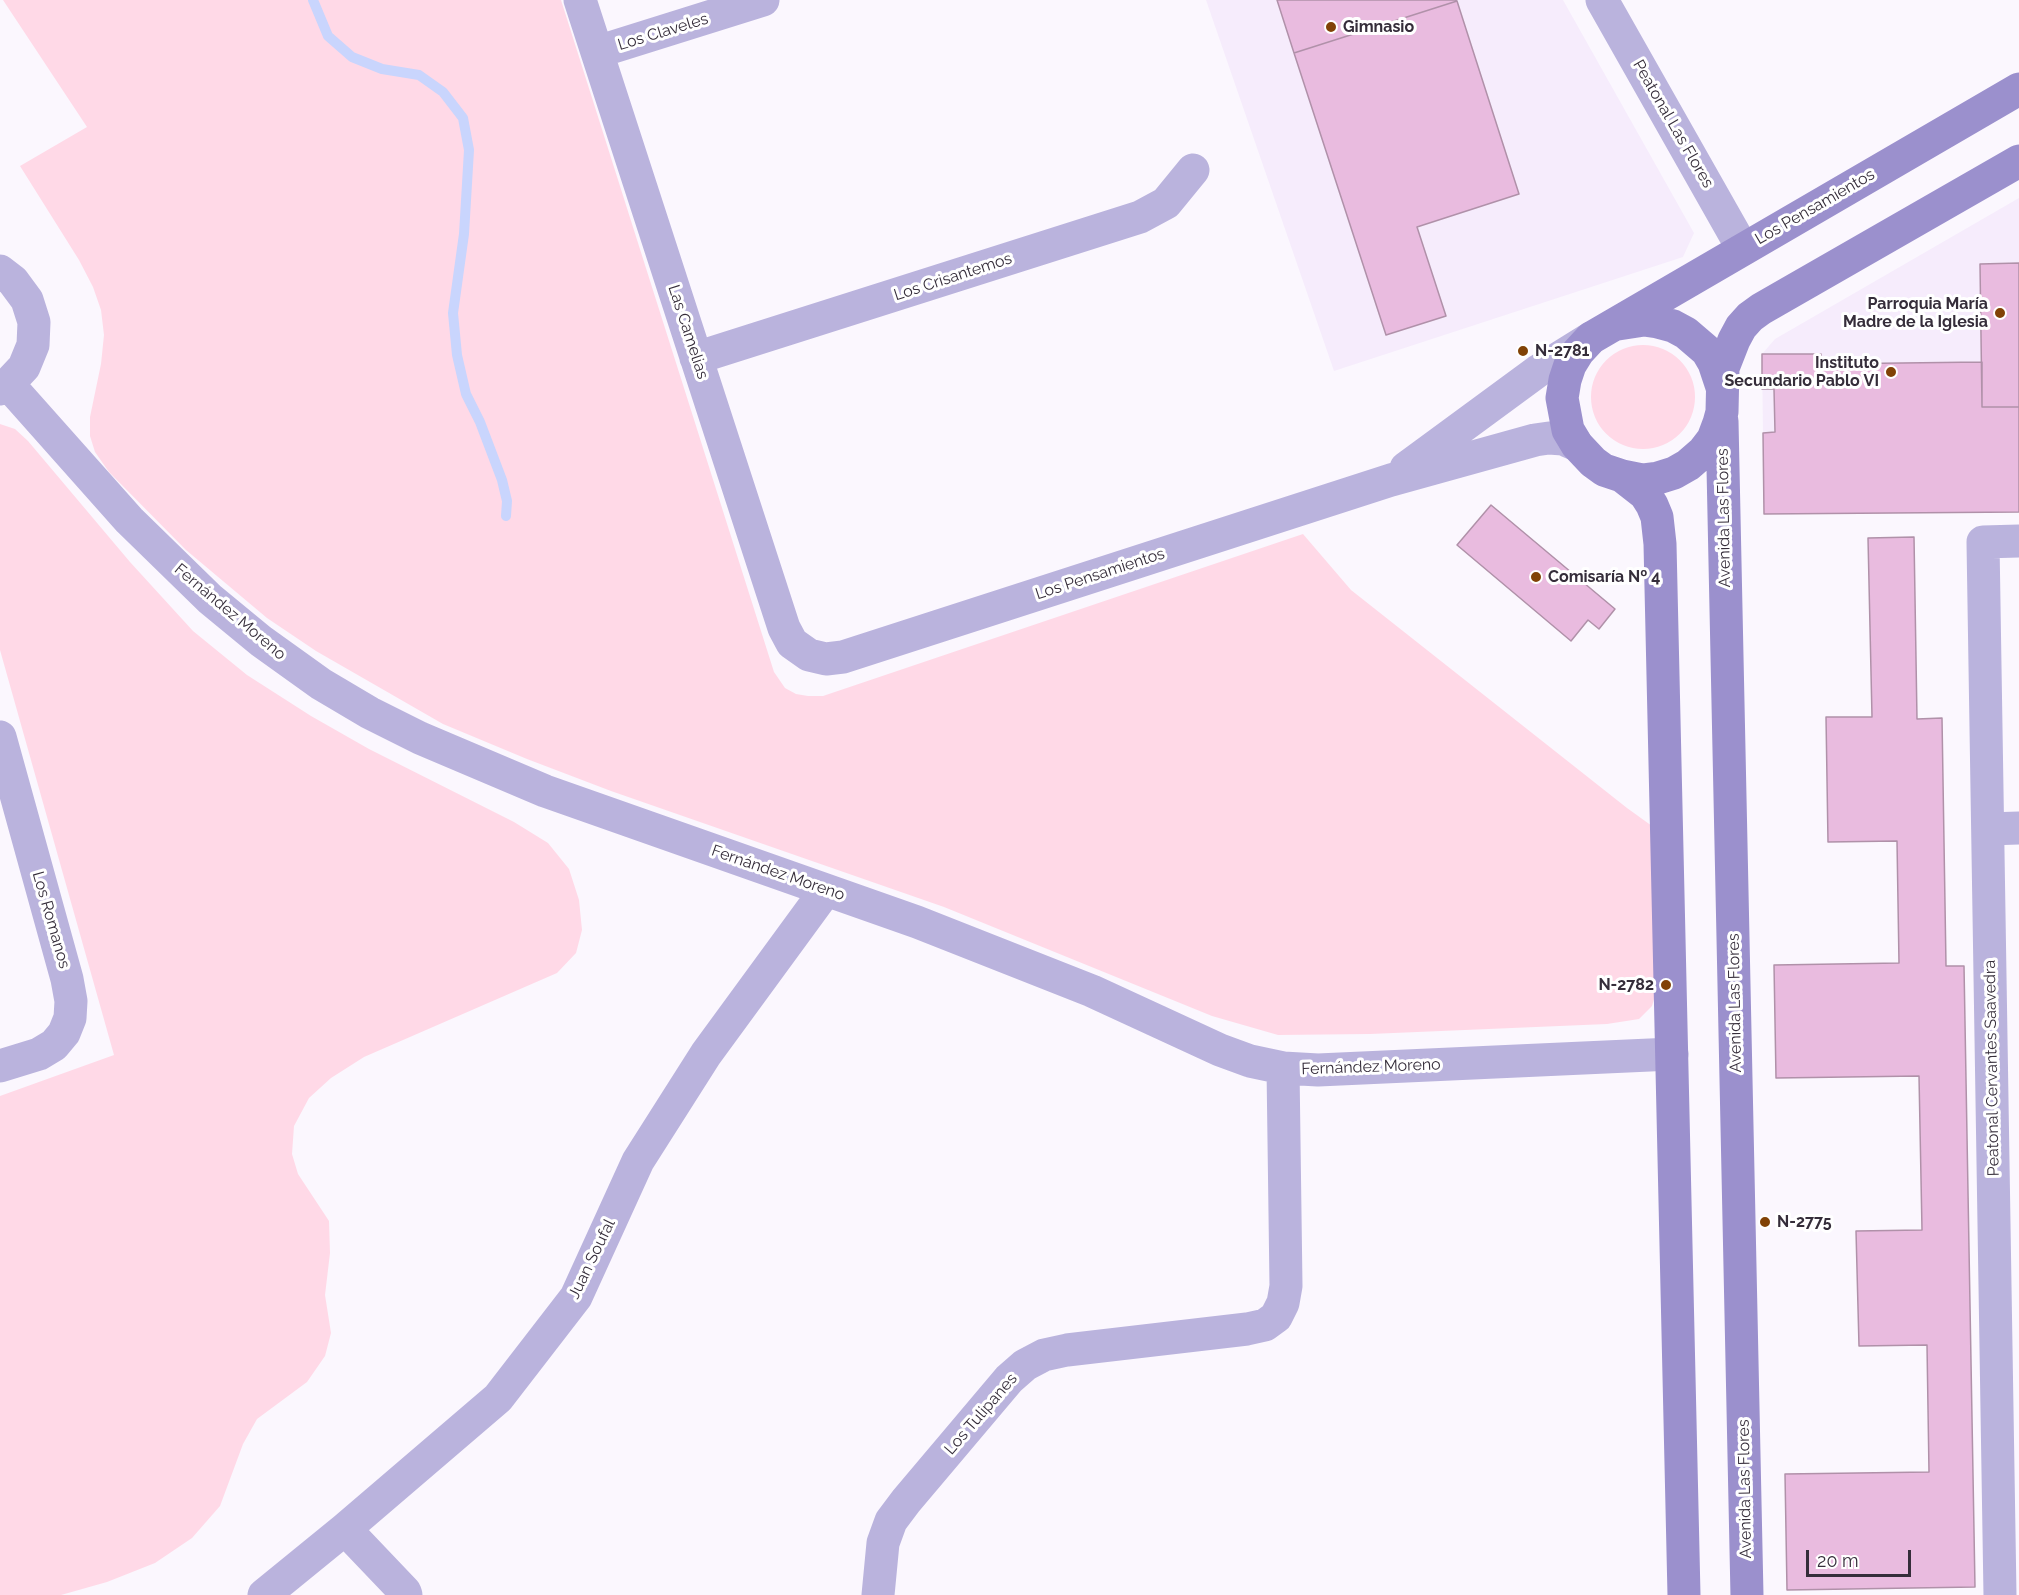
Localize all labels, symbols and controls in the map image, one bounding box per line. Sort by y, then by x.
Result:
street label: Los Claveles [616,9,710,55]
place label: Gimnasio [1343,17,1414,37]
marker: Gimnasio [1324,20,1338,34]
street label: Peatonal Las Flores [1629,57,1717,191]
street label: Los Pensamientos [1752,165,1878,249]
street label: Los Crisantemos [892,249,1014,305]
street label: Las Camelias [664,282,712,382]
place label: Parroquia María Madre de la Iglesia [1843,294,1988,332]
marker: Parroquia María Madre de la Iglesia [1993,306,2007,320]
place label: N-2781 [1535,341,1589,361]
marker: N-2781 [1516,344,1530,358]
place label: Instituto Secundario Pablo VI [1725,353,1879,391]
marker: Instituto Secundario Pablo VI [1884,365,1898,379]
street label: Avenida Las Flores [1713,448,1735,588]
street label: Los Pensamientos [1033,544,1167,604]
street label: Fernández Moreno [170,560,290,664]
place label: Comisaría Nº 4 [1548,567,1660,587]
marker: Comisaría Nº 4 [1529,570,1543,584]
street label: Fernández Moreno [709,841,847,905]
street label: Los Romanos [28,869,74,971]
street label: Avenida Las Flores [1724,933,1746,1073]
street label: Peatonal Cervantes Saavedra [1981,960,2003,1176]
place label: N-2782 [1598,975,1654,995]
marker: N-2782 [1659,978,1673,992]
street label: Fernández Moreno [1301,1055,1441,1079]
place label: N-2775 [1777,1212,1832,1232]
marker: N-2775 [1758,1215,1772,1229]
street label: Juan Soufal [564,1216,620,1302]
street label: Los Tulipanes [941,1369,1021,1459]
street label: Avenida Las Flores [1734,1419,1756,1559]
scale bar [1809,1538,1914,1576]
text: 20 m [1817,1550,1859,1571]

